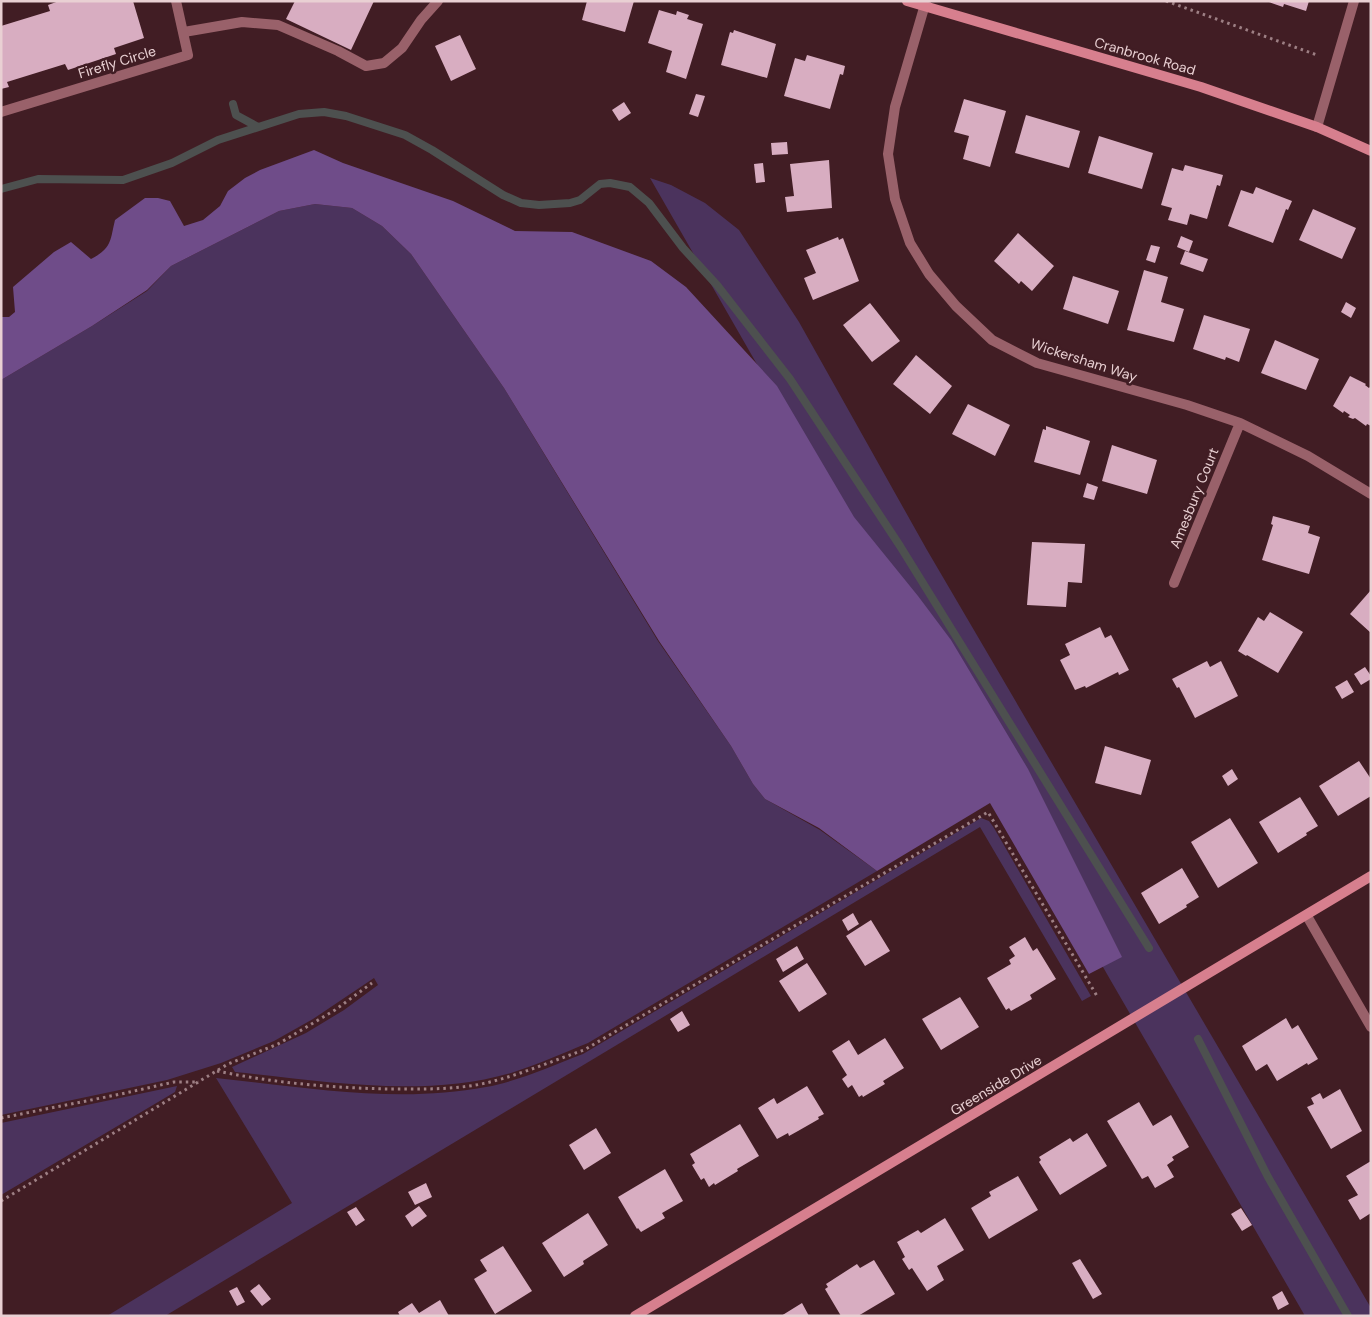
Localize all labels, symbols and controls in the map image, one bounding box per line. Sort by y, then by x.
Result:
street label: Cranbrook Road [1092,33,1198,79]
street label: Firefly Circle [76,42,158,82]
street label: Wickersham Way [1028,334,1140,386]
street label: Amesbury Court [1166,445,1222,551]
street label: Greenside Drive [947,1051,1045,1119]

